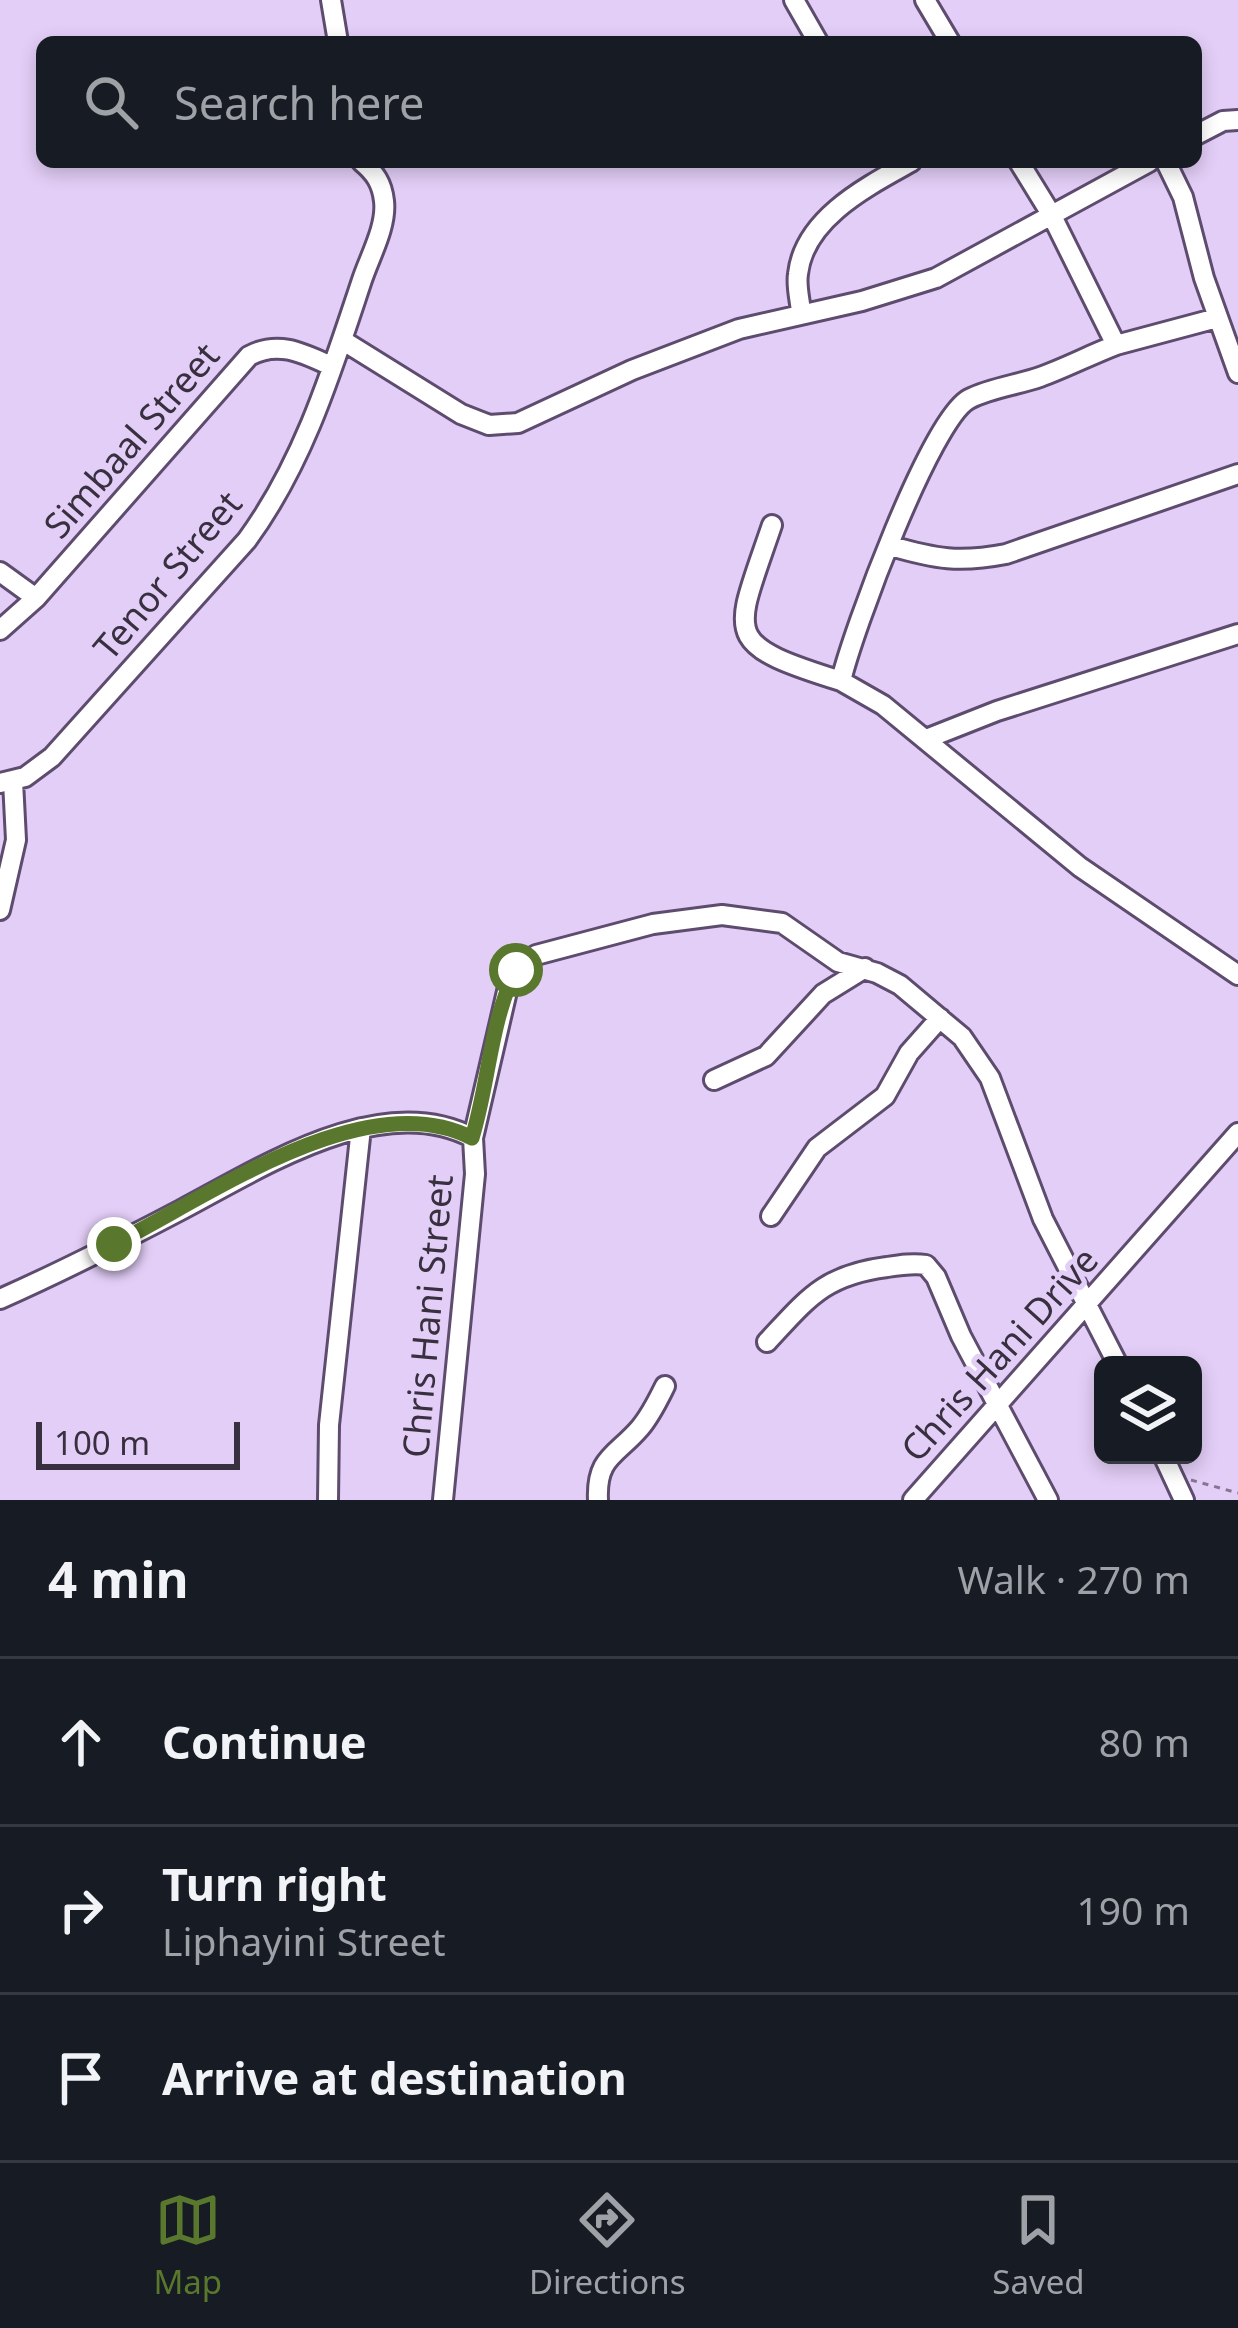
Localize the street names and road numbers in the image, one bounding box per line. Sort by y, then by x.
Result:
street label: Simbaal Street [32,332,230,548]
street label: Tenor Street [82,480,252,670]
street label: Chris Hani Street [390,1172,464,1460]
street label: Chris Hani Drive [890,1236,1108,1472]

